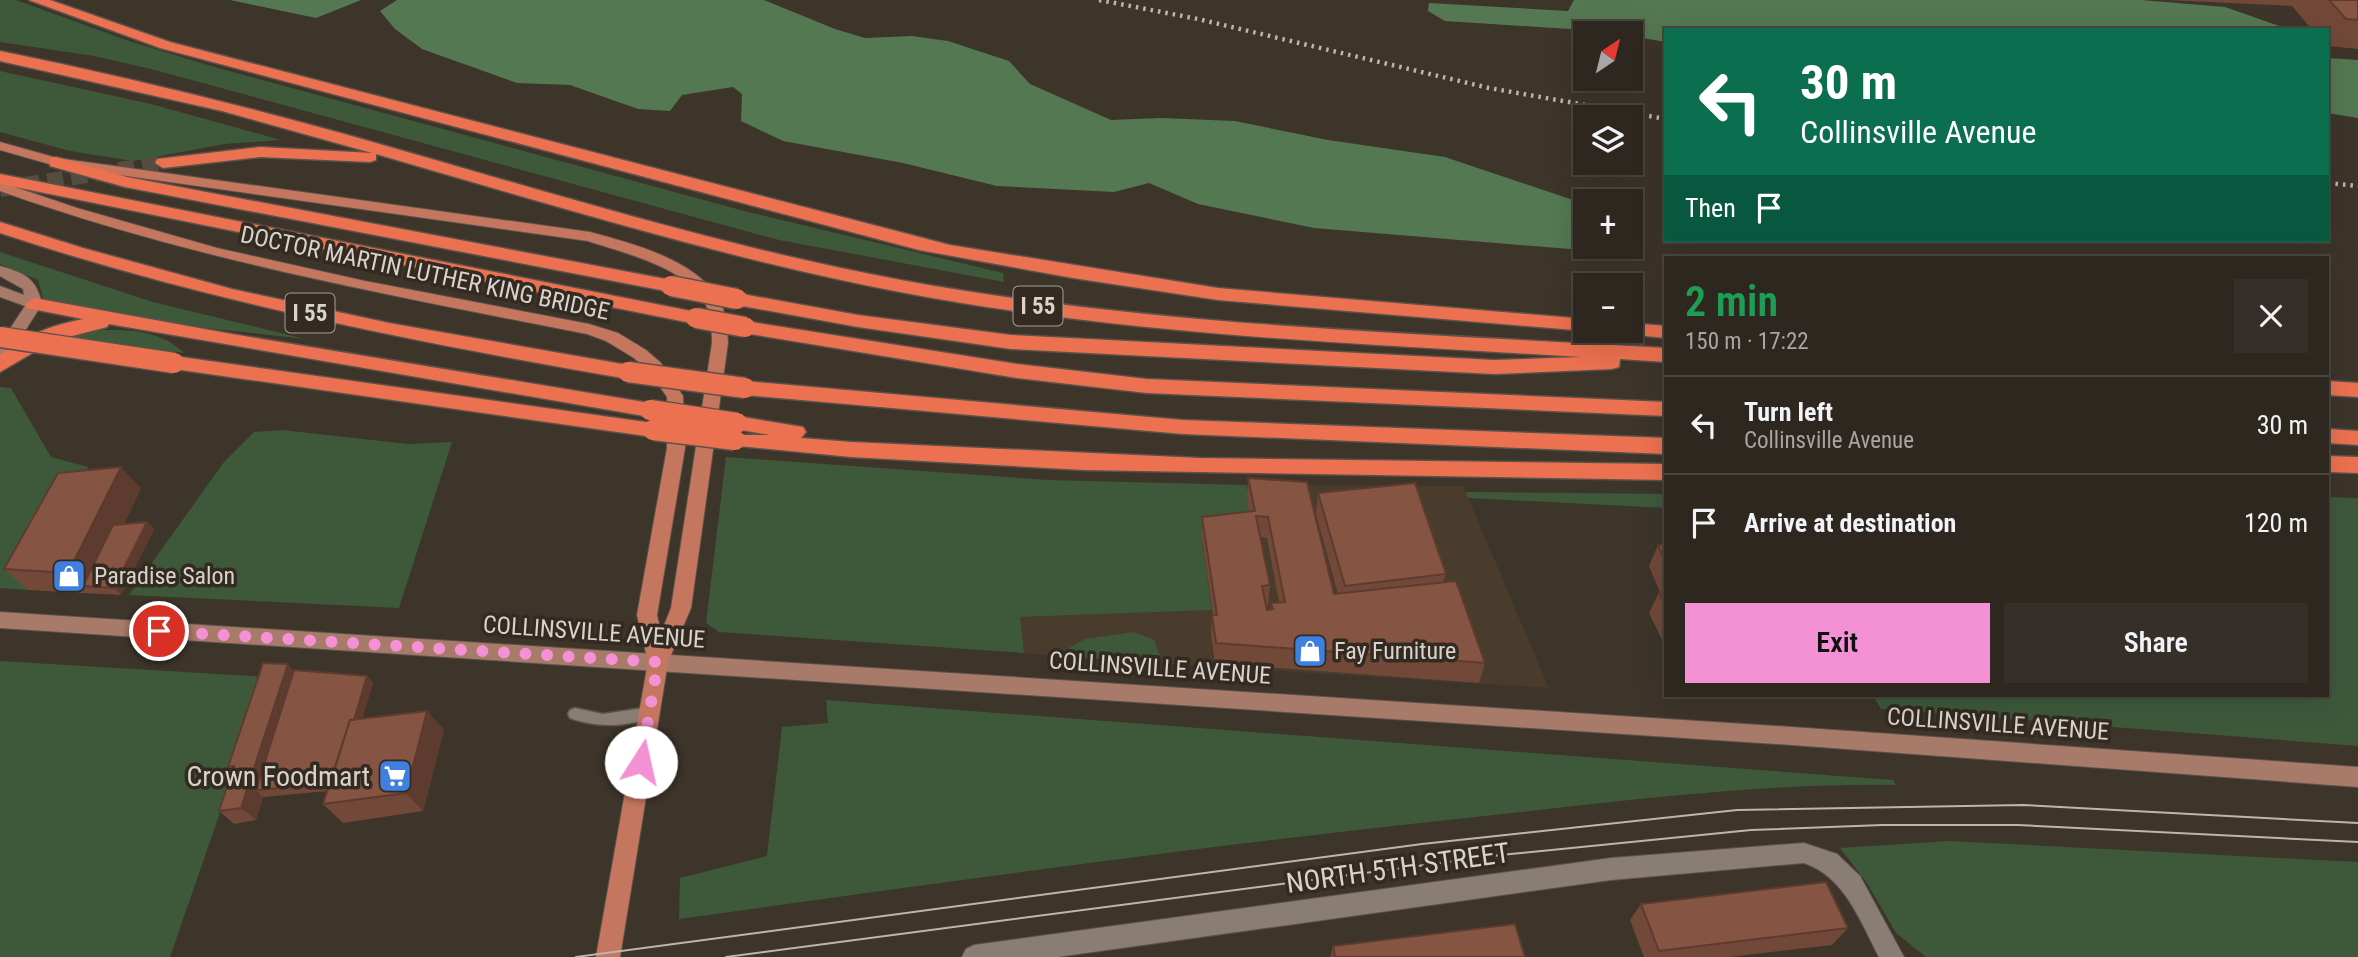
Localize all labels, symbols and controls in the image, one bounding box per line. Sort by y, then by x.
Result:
north arrow [1573,21,1643,91]
map controls [1573,21,1643,343]
text: 30 m [1800,54,1897,111]
icon: left [1685,56,1776,147]
button: layers [1573,105,1643,175]
text: Collinsville Avenue [1800,113,2037,151]
button: + [1573,189,1643,259]
icon: arrive [1750,189,1788,227]
text: Then [1685,193,1736,223]
street label: DOCTOR MARTIN LUTHER KING BRIDGE [238,220,612,326]
button: − [1573,273,1643,343]
text: 2 min [1685,277,1778,326]
button: close [2234,279,2308,353]
road number: I 55 [1014,286,1062,326]
road number: I 55 [286,294,334,332]
text: 150 m · 17:22 [1685,328,1809,355]
text: Turn left [1744,397,1833,427]
icon: left [1685,406,1723,444]
text: 30 m [2257,410,2308,440]
text: Collinsville Avenue [1744,427,1914,454]
icon: arrive [1685,504,1723,542]
text: Arrive at destination [1744,508,1956,538]
text: 120 m [2244,508,2308,538]
shop icon: Paradise Salon [50,557,88,595]
place label: Paradise Salon [94,562,235,590]
pin [129,601,189,661]
button: Exit [1685,603,1990,683]
button: Share [2004,603,2308,683]
street label: COLLINSVILLE AVENUE [482,610,706,654]
icon: arrive [140,612,178,650]
shop icon: Fay Furniture [1291,632,1329,670]
place label: Fay Furniture [1334,637,1456,665]
street label: COLLINSVILLE AVENUE [1048,646,1272,690]
street label: COLLINSVILLE AVENUE [1886,702,2110,746]
position arrow [604,725,678,799]
supermarket icon: Crown Foodmart [376,757,414,795]
place label: Crown Foodmart [186,760,370,793]
street label: NORTH 5TH STREET [1284,836,1512,900]

